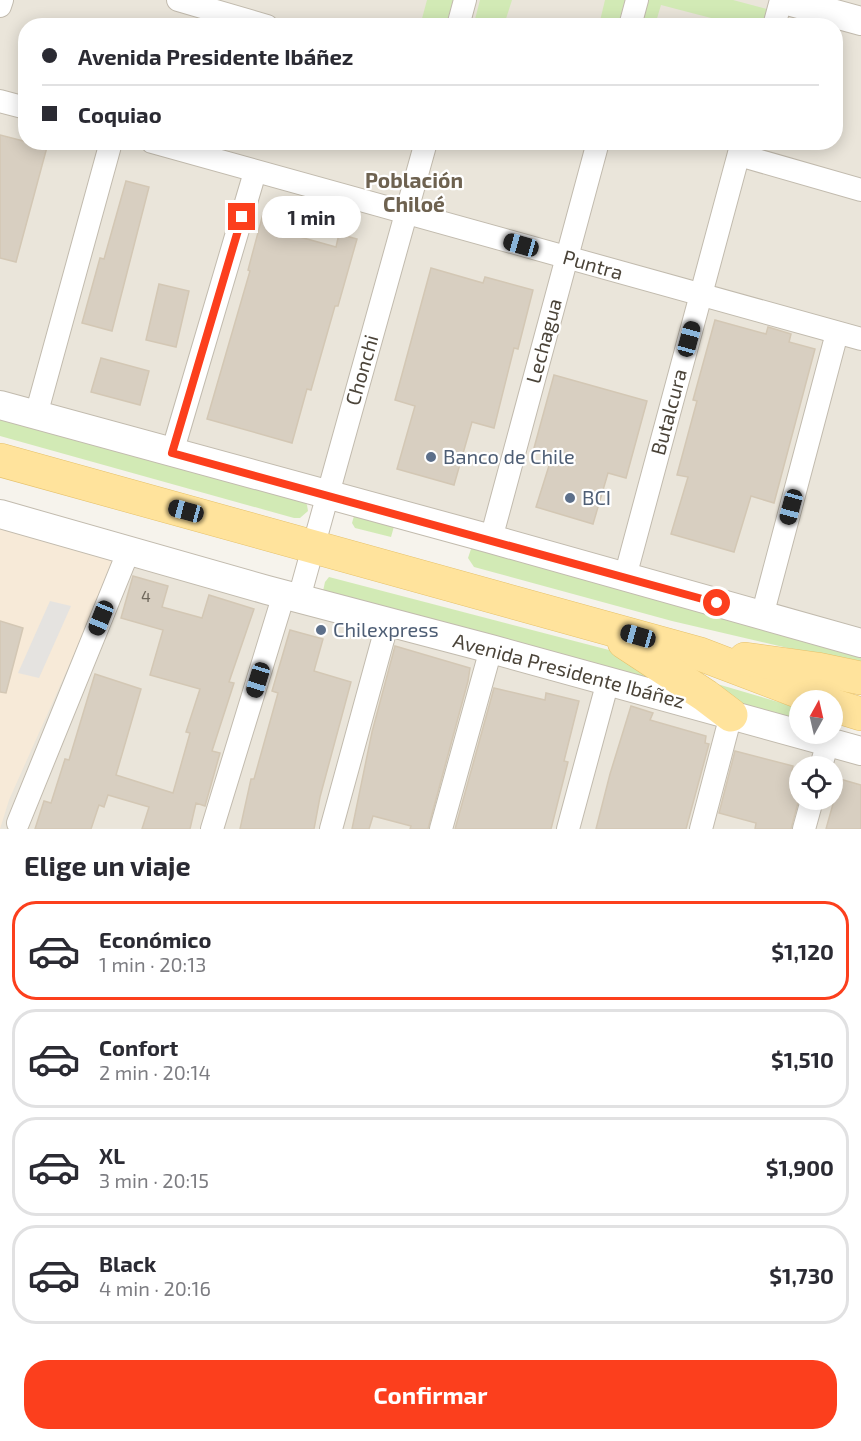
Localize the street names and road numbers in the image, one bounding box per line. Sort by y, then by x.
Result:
street label: Puntra [560,244,626,284]
street label: Lechagua [520,296,566,386]
street label: Chonchi [340,332,383,408]
street label: Butalcura [645,366,691,458]
street label: Avenida Presidente Ibáñez [451,628,688,713]

